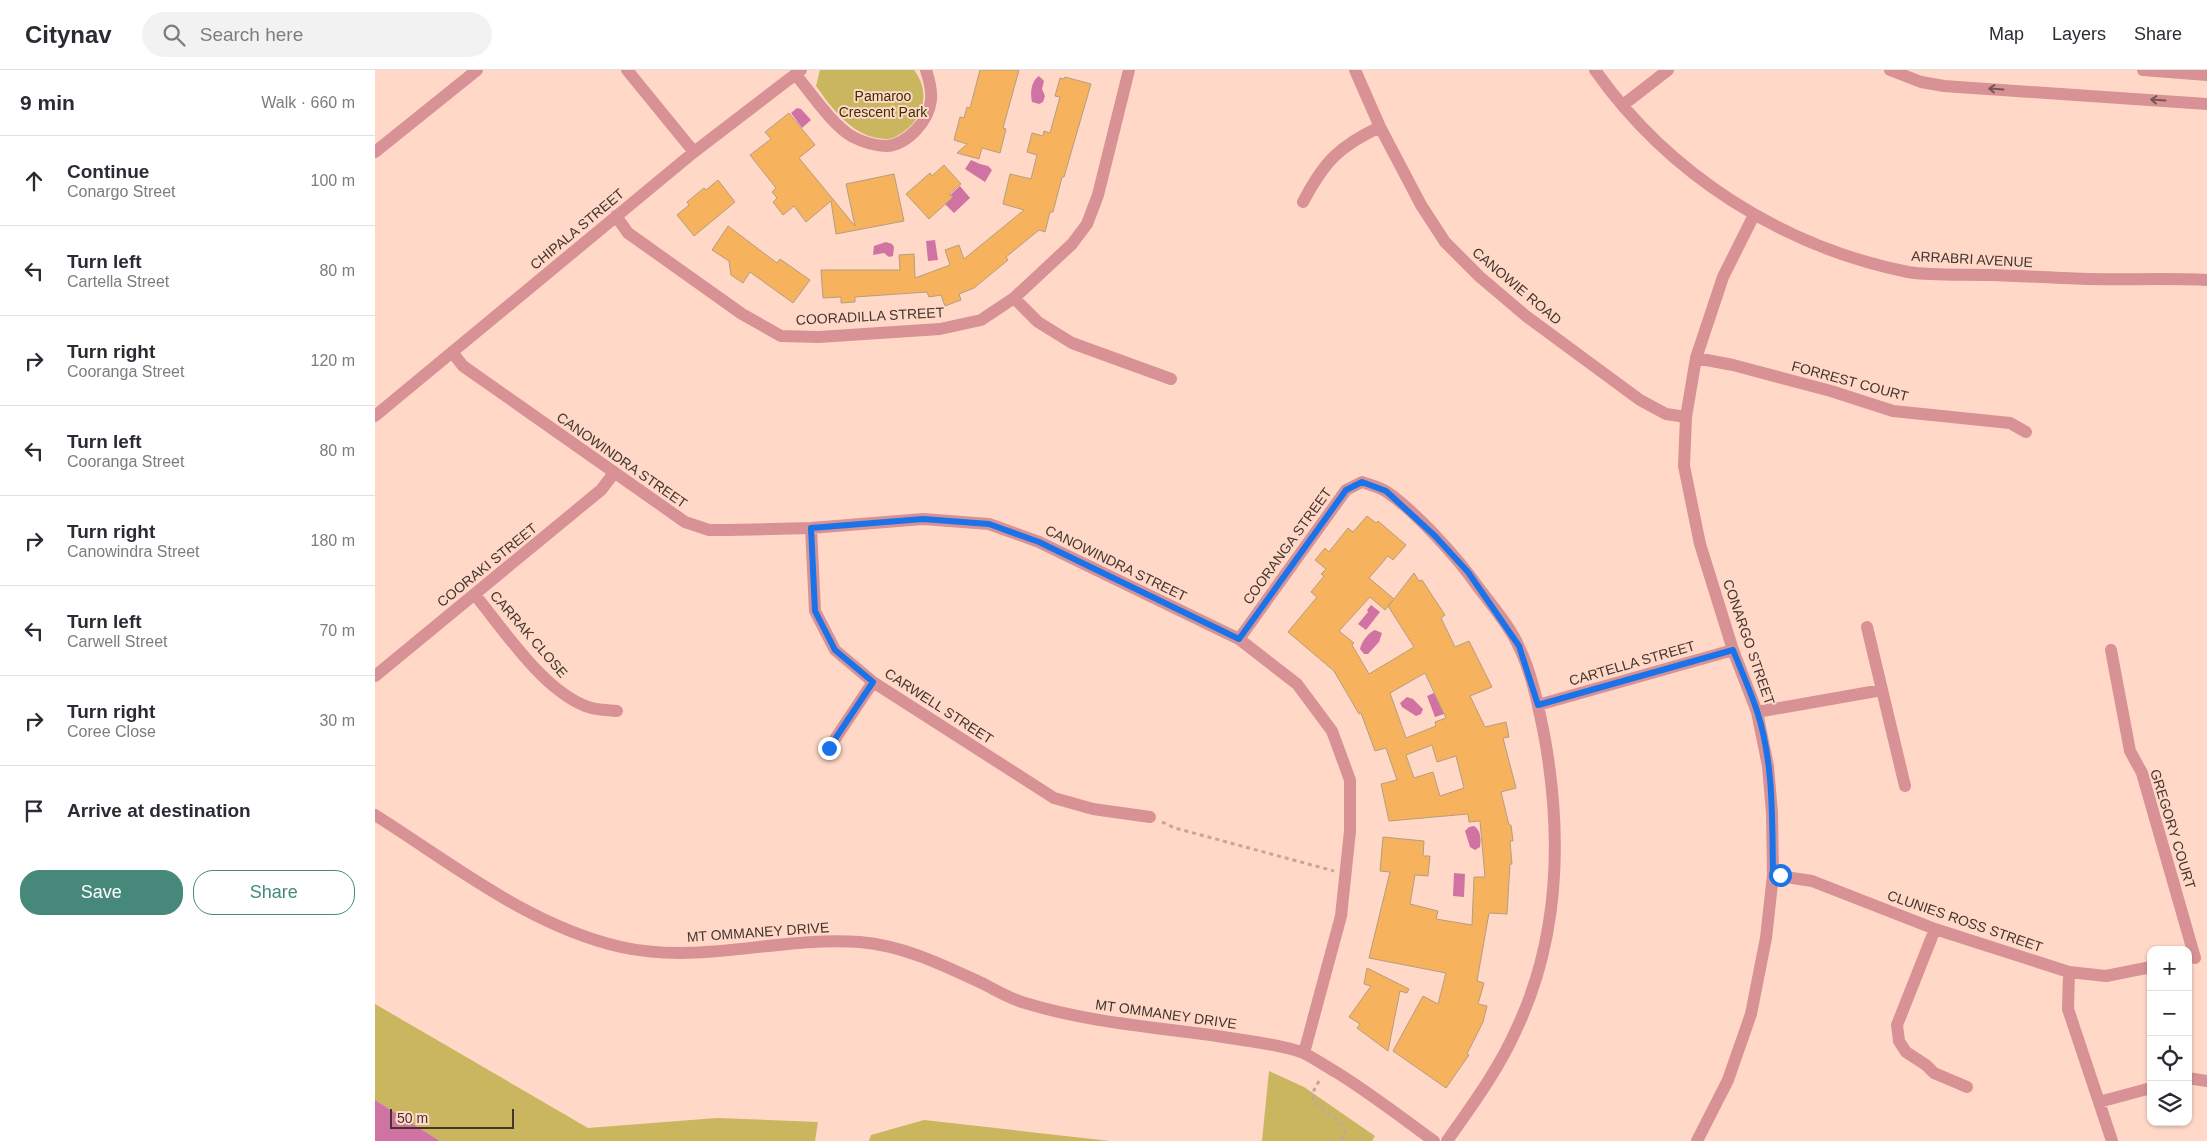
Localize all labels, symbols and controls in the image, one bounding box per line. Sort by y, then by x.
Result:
search box [142,12,492,57]
text: Citynav [25,21,112,48]
icon: search [160,21,188,49]
text: Search here [200,24,303,45]
text: Map [1989,24,2024,44]
text: Layers [2052,24,2106,44]
text: Share [2134,24,2182,44]
one-way arrow [1989,84,2005,94]
park label: Pamaroo Crescent Park [839,88,928,120]
text: 9 min [20,91,75,114]
text: Walk · 660 m [261,94,355,111]
one-way arrow [2151,96,2167,105]
text: Continue [67,161,149,182]
icon: ahead [20,167,48,195]
text: 100 m [311,172,355,189]
text: Conargo Street [67,183,176,200]
street label: CHIPALA STREET [527,185,627,273]
street label: CANOWIE ROAD [1469,244,1565,328]
street label: ARRABRI AVENUE [1911,248,2033,270]
text: Turn left [67,251,142,272]
icon: left [20,257,48,285]
text: 80 m [319,262,355,279]
text: Cartella Street [67,273,169,290]
street label: COORADILLA STREET [795,304,945,328]
text: Turn right [67,341,155,362]
icon: right [20,347,48,375]
text: 120 m [311,352,355,369]
street label: FORREST COURT [1790,358,1910,404]
text: Cooranga Street [67,363,184,380]
street label: CANOWINDRA STREET [554,409,691,511]
text: Turn left [67,431,142,452]
icon: left [20,437,48,465]
text: 80 m [319,442,355,459]
text: Cooranga Street [67,453,184,470]
street label: COORANGA STREET [1239,484,1335,607]
street label: COORAKI STREET [434,520,540,610]
text: Turn right [67,521,155,542]
street label: CANOWINDRA STREET [1043,522,1190,604]
icon: right [20,527,48,555]
text: 180 m [311,532,355,549]
text: Canowindra Street [67,543,200,560]
street label: CONARGO STREET [1720,577,1778,707]
street label: CARRAK CLOSE [487,587,571,681]
text: Turn left [67,611,142,632]
icon: left [20,617,48,645]
text: 70 m [319,622,355,639]
text: Carwell Street [67,633,167,650]
street label: CARTELLA STREET [1567,637,1697,689]
street label: CARWELL STREET [882,665,997,747]
text: Turn right [67,701,155,722]
icon: right [20,707,48,735]
text: 30 m [319,712,355,729]
text: Coree Close [67,723,156,740]
route end [818,737,841,760]
street label: GREGORY COURT [2147,767,2199,891]
icon: arrive [20,797,48,825]
text: Arrive at destination [67,800,251,821]
route start [1769,864,1792,887]
button: Save [20,870,183,915]
button: Share [193,870,355,915]
street label: CLUNIES ROSS STREET [1885,887,2045,955]
street label: MT OMMANEY DRIVE [686,919,830,945]
map controls [2147,946,2192,1126]
button: + [2147,946,2192,991]
button: − [2147,991,2192,1036]
street label: MT OMMANEY DRIVE [1094,996,1238,1032]
button: locate [2147,1036,2192,1081]
button: layers [2147,1081,2192,1126]
scale bar [390,1106,514,1129]
text: 50 m [397,1110,428,1126]

